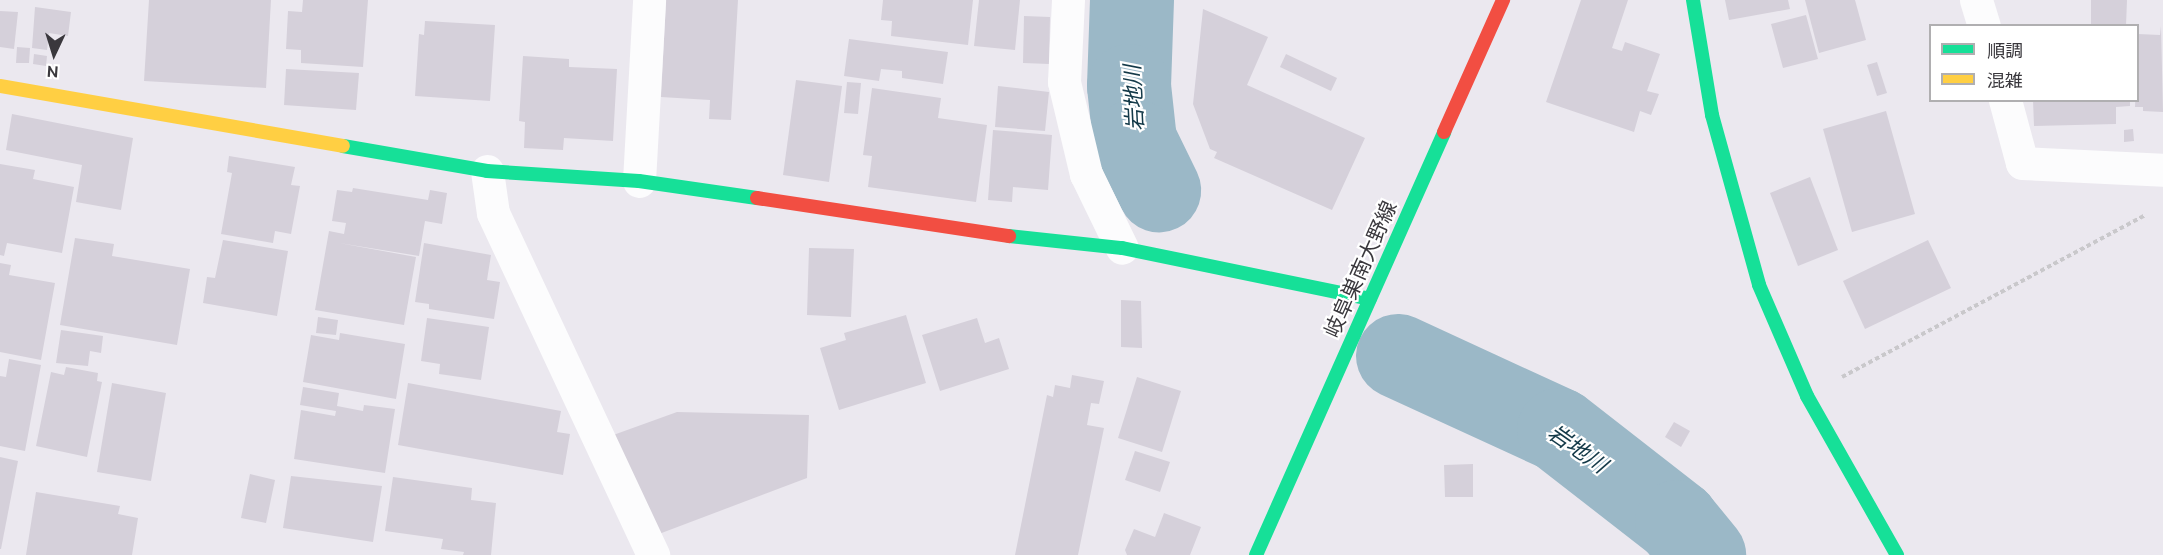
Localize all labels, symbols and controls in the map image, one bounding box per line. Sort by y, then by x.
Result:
north arrow [24,24,84,84]
legend [1929,24,2139,102]
text: 順調 [1987,40,2023,60]
text: N [46,63,59,81]
water label: 岩地川 [1118,64,1148,132]
text: 混雑 [1987,70,2023,90]
street label: 岐阜巣南大野線 [1319,197,1401,341]
water label: 岩地川 [1543,418,1613,478]

